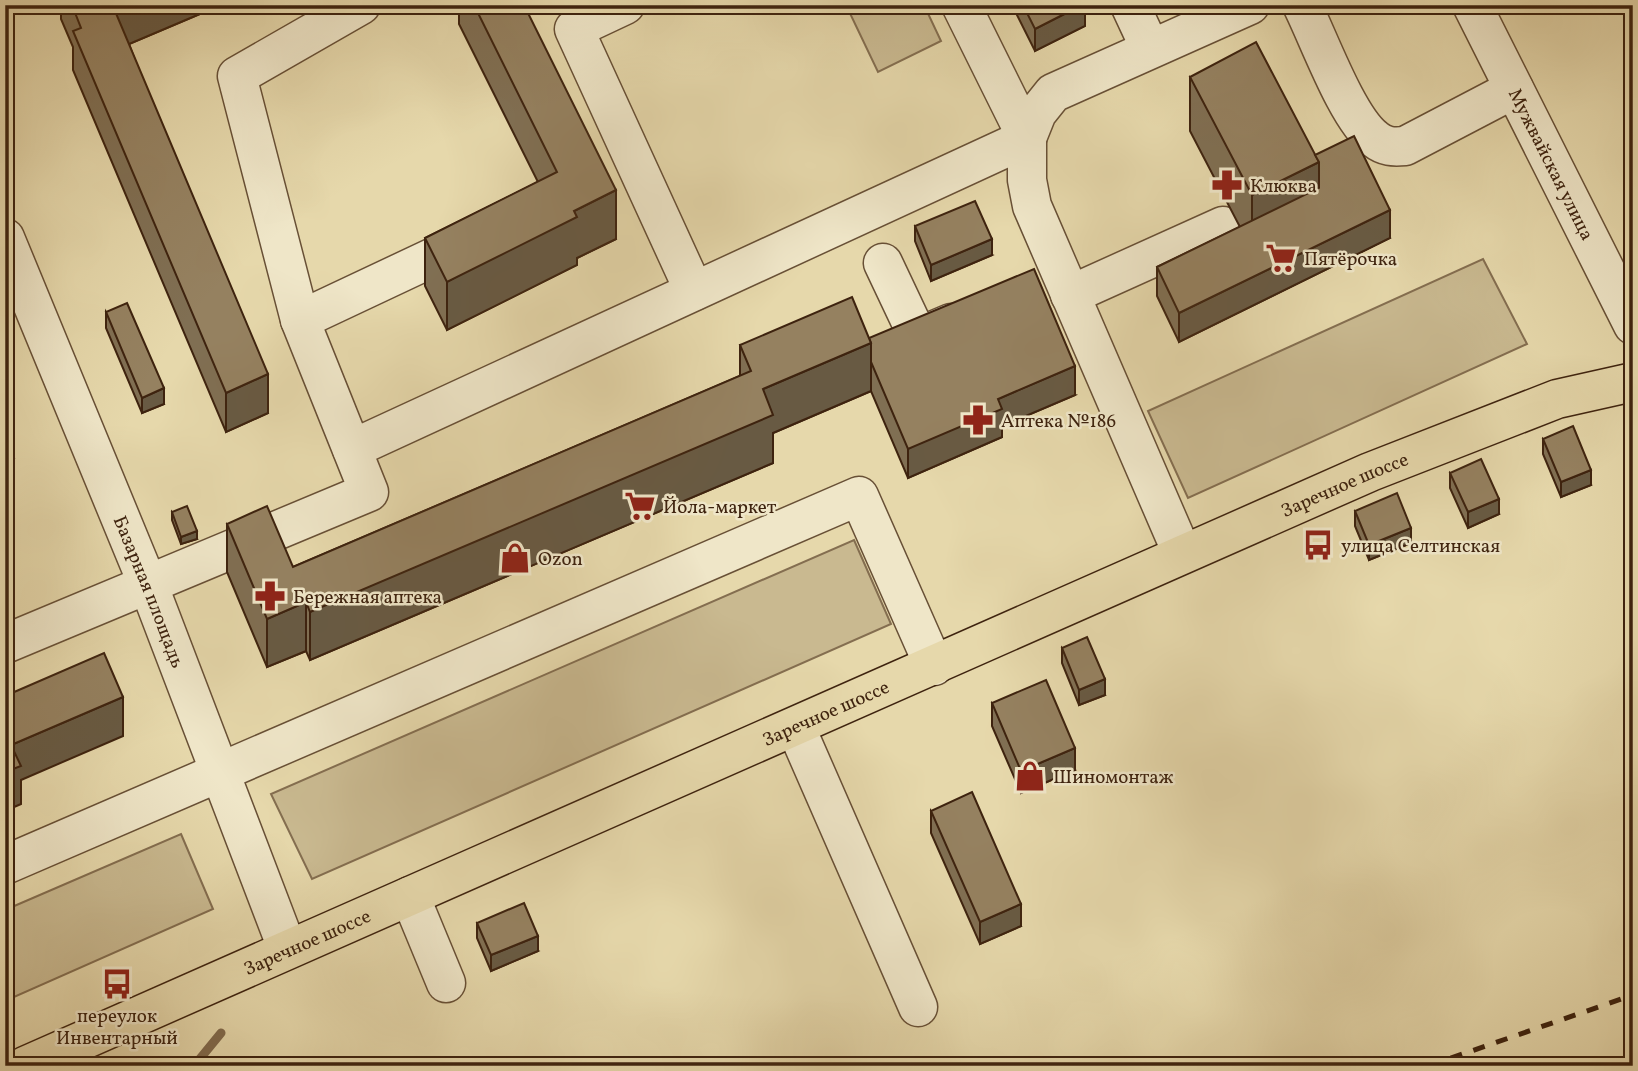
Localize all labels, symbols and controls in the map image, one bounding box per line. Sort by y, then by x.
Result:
street label: Мужвайская улица [1501,84,1599,245]
pharmacy icon: Клюква [1210,168,1244,202]
place label: Клюква [1250,174,1317,200]
supermarket icon: Пятёрочка [1264,241,1298,275]
place label: Пятёрочка [1304,247,1397,273]
pharmacy icon: Аптека №186 [961,403,995,437]
place label: Аптека №186 [1001,409,1116,435]
street label: Заречное шоссе [1277,447,1413,525]
supermarket icon: Йола-маркет [623,489,657,523]
place label: Йола-маркет [663,495,777,521]
street label: Базарная площадь [106,512,190,672]
bus stop icon: улица Селтинская [1301,528,1335,562]
place label: улица Селтинская [1341,534,1500,560]
shop icon: Ozon [498,541,532,575]
place label: Ozon [538,547,583,573]
pharmacy icon: Бережная аптека [253,579,287,613]
place label: Бережная аптека [293,585,442,611]
street label: Заречное шоссе [759,675,894,754]
shop icon: Шиномонтаж [1013,759,1047,793]
place label: Шиномонтаж [1053,765,1174,791]
street label: Заречное шоссе [240,904,375,983]
bus stop icon: переулок Инвентарный [100,967,134,1001]
place label: переулок Инвентарный [56,1004,178,1052]

